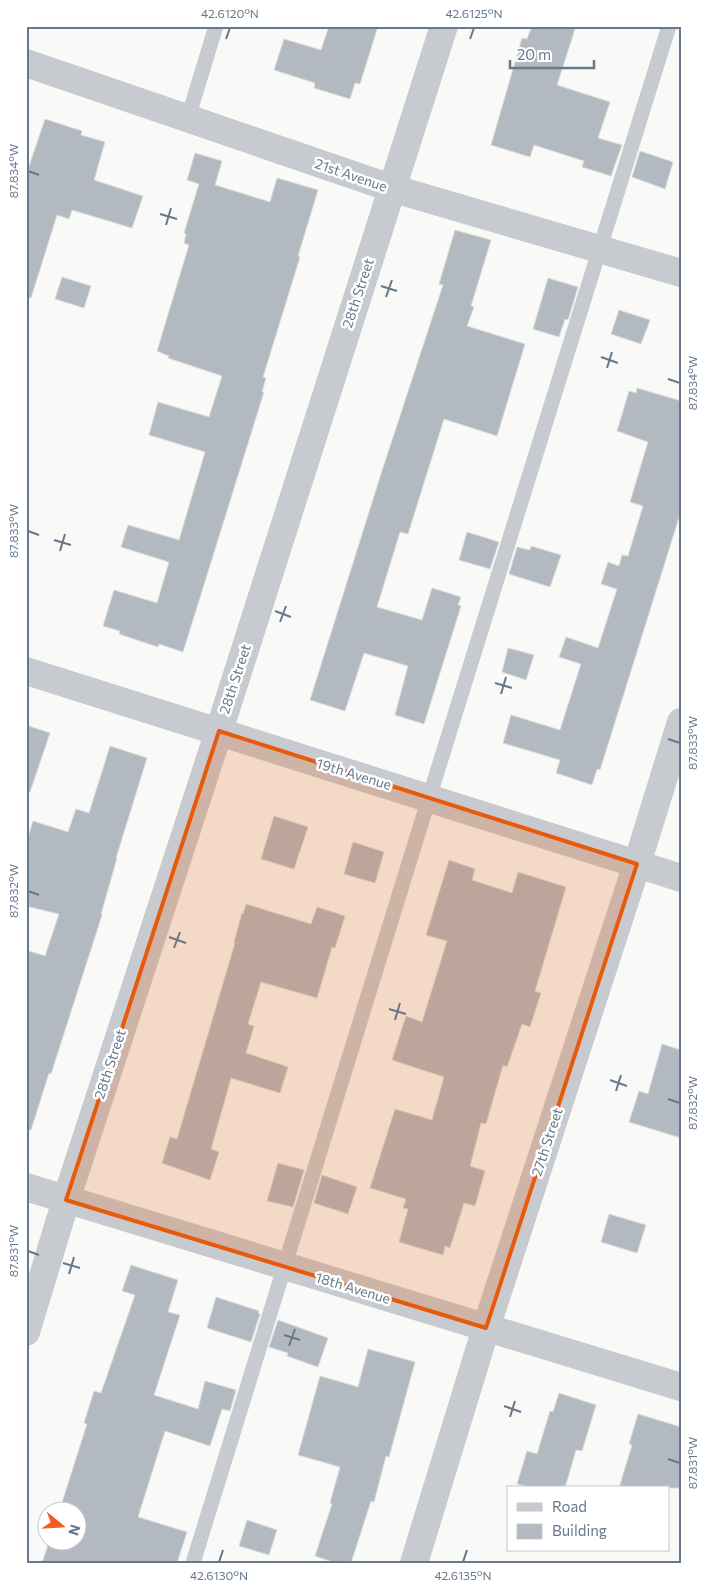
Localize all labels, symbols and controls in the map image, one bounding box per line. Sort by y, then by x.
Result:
text: 42.6120°N [201,6,259,20]
text: 42.6125°N [446,6,502,20]
scale bar [510,38,593,70]
text: 20 m [517,45,551,63]
text: 87.834°W [6,144,20,198]
street label: 21st Avenue [313,154,389,195]
street label: 28th Street [338,256,377,330]
text: 87.834°W [685,356,699,410]
text: 87.833°W [6,504,20,558]
street label: 28th Street [215,642,254,716]
text: 87.833°W [685,716,699,770]
street label: 19th Avenue [315,754,394,793]
text: 87.832°W [6,864,20,918]
street label: 28th Street [90,1027,129,1101]
text: 87.832°W [685,1076,699,1130]
street label: 27th Street [527,1105,566,1178]
text: 87.831°W [6,1225,20,1277]
street label: 18th Avenue [314,1268,393,1307]
text: 87.831°W [685,1437,699,1489]
legend [507,1486,670,1552]
text: Road [552,1497,587,1515]
north arrow [38,1502,88,1552]
text: Building [552,1521,607,1539]
text: N [65,1523,85,1538]
text: 42.6130°N [190,1568,248,1582]
text: 42.6135°N [434,1568,492,1582]

